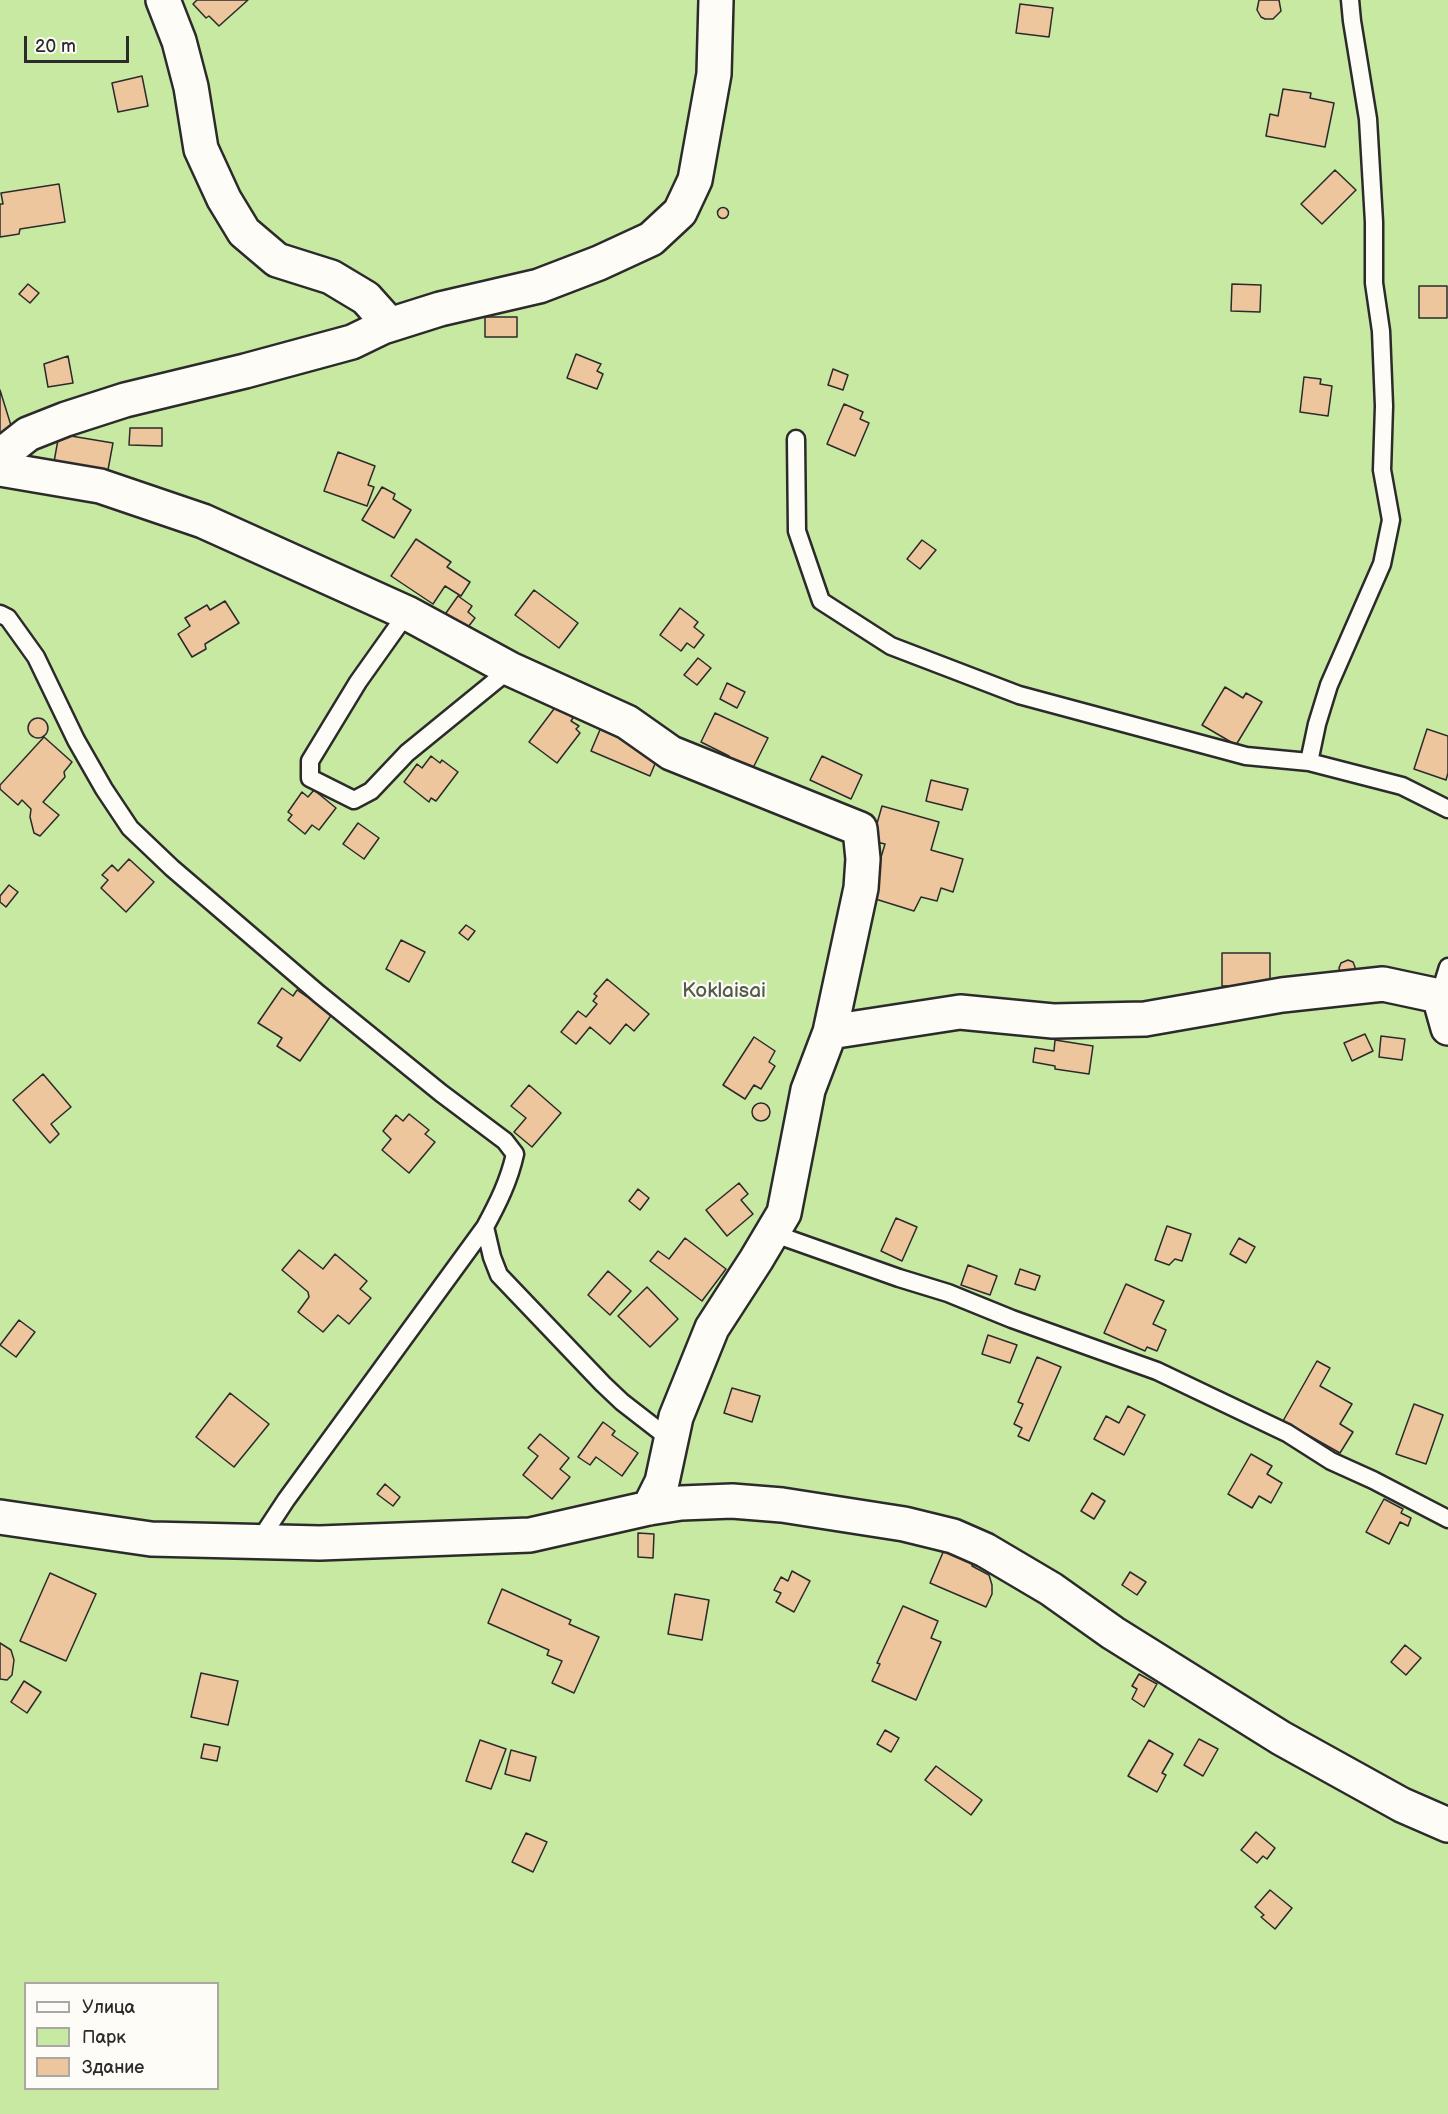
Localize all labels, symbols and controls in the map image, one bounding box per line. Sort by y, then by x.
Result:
scale bar [27,24,132,62]
text: 20 m [35,36,76,57]
park label: Koklaisai [682,979,766,1005]
legend [24,1982,219,2090]
text: Улица [82,1997,135,2018]
text: Парк [82,2027,126,2048]
text: Здание [82,2057,144,2078]

